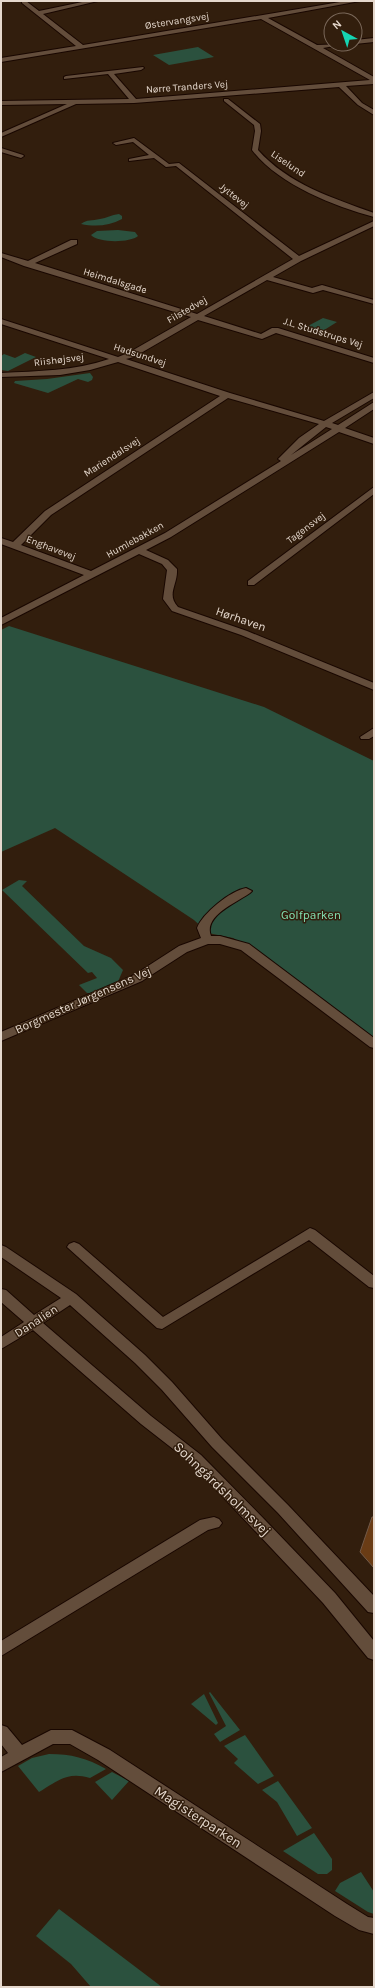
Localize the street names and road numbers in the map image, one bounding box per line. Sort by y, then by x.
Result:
street label: Østervangsvej [144,10,210,32]
street label: Nørre Tranders Vej [146,78,228,96]
street label: Liselund [269,148,307,180]
street label: Jyttevej [217,181,251,211]
street label: Heimdalsgade [82,266,148,296]
street label: Filstedvej [165,294,209,326]
street label: J.L. Studstrups Vej [282,315,364,351]
street label: Hadsundvej [112,341,168,369]
street label: Riishøjsvej [33,351,85,369]
street label: Mariendalsvej [82,434,142,480]
street label: Tagensvej [284,510,328,546]
street label: Humlebakken [104,519,166,561]
street label: Enghavevej [24,533,78,563]
street label: Hørhaven [214,604,268,634]
street label: Borgmester Jørgensens Vej [13,964,153,1036]
street label: Danalien [12,1302,60,1340]
street label: Sohngårdsholmsvej [170,1438,274,1540]
street label: Magisterparken [151,1782,245,1852]

